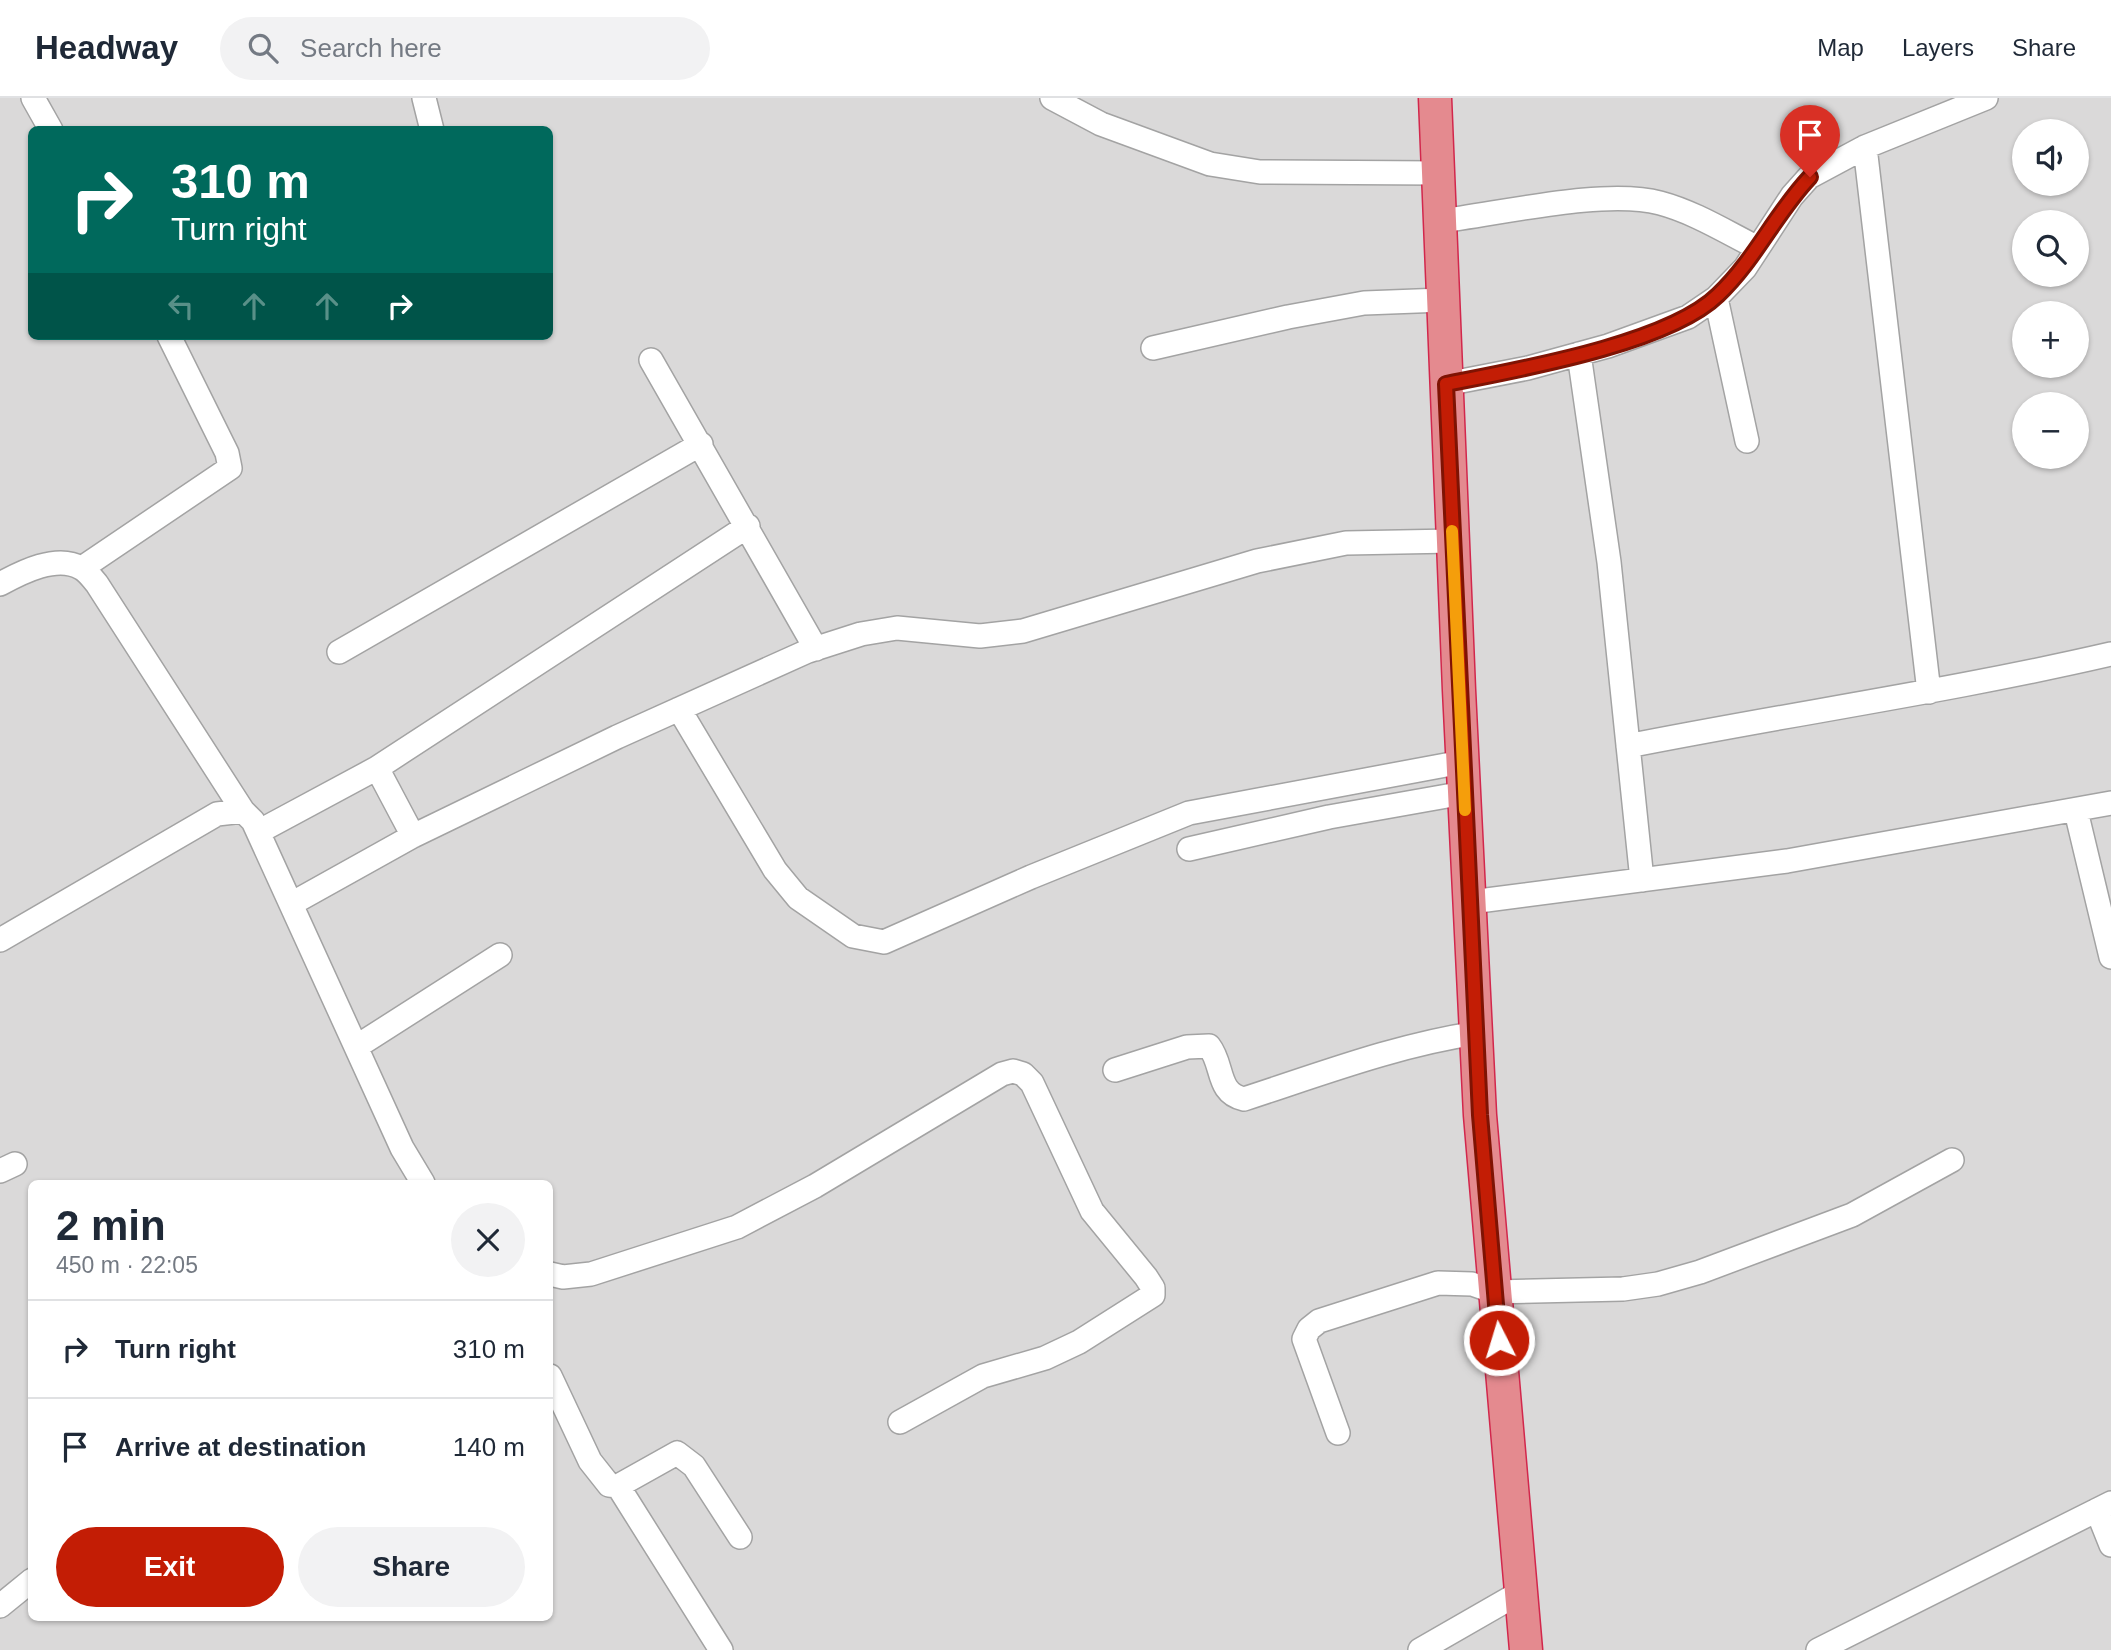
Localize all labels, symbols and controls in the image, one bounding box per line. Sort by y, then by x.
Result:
search box [220,17,710,80]
text: Headway [35,29,178,66]
icon: search [244,29,282,67]
text: Search here [300,33,442,63]
text: Map [1817,34,1864,61]
text: Layers [1902,34,1974,61]
text: Share [2012,34,2076,61]
pin [1780,105,1840,177]
icon: arrive [1791,116,1829,154]
map controls [2012,119,2089,469]
button: sound [2012,119,2089,196]
icon: right [56,154,147,245]
text: 310 m [171,154,310,208]
button: search [2012,210,2089,287]
text: Turn right [171,211,307,247]
icon: left [162,287,200,325]
icon: ahead [235,287,273,325]
icon: ahead [308,287,346,325]
icon: right [381,287,419,325]
button: + [2012,301,2089,378]
button: − [2012,392,2089,469]
text: 2 min [56,1202,166,1249]
button: close [451,1203,525,1277]
text: 450 m · 22:05 [56,1252,198,1278]
position arrow [1462,1303,1536,1377]
icon: right [56,1330,94,1368]
text: Turn right [115,1334,236,1364]
text: 310 m [453,1334,525,1364]
icon: arrive [56,1428,94,1466]
text: Arrive at destination [115,1432,366,1462]
text: 140 m [453,1432,525,1462]
button: Exit [56,1527,284,1607]
button: Share [298,1527,525,1607]

